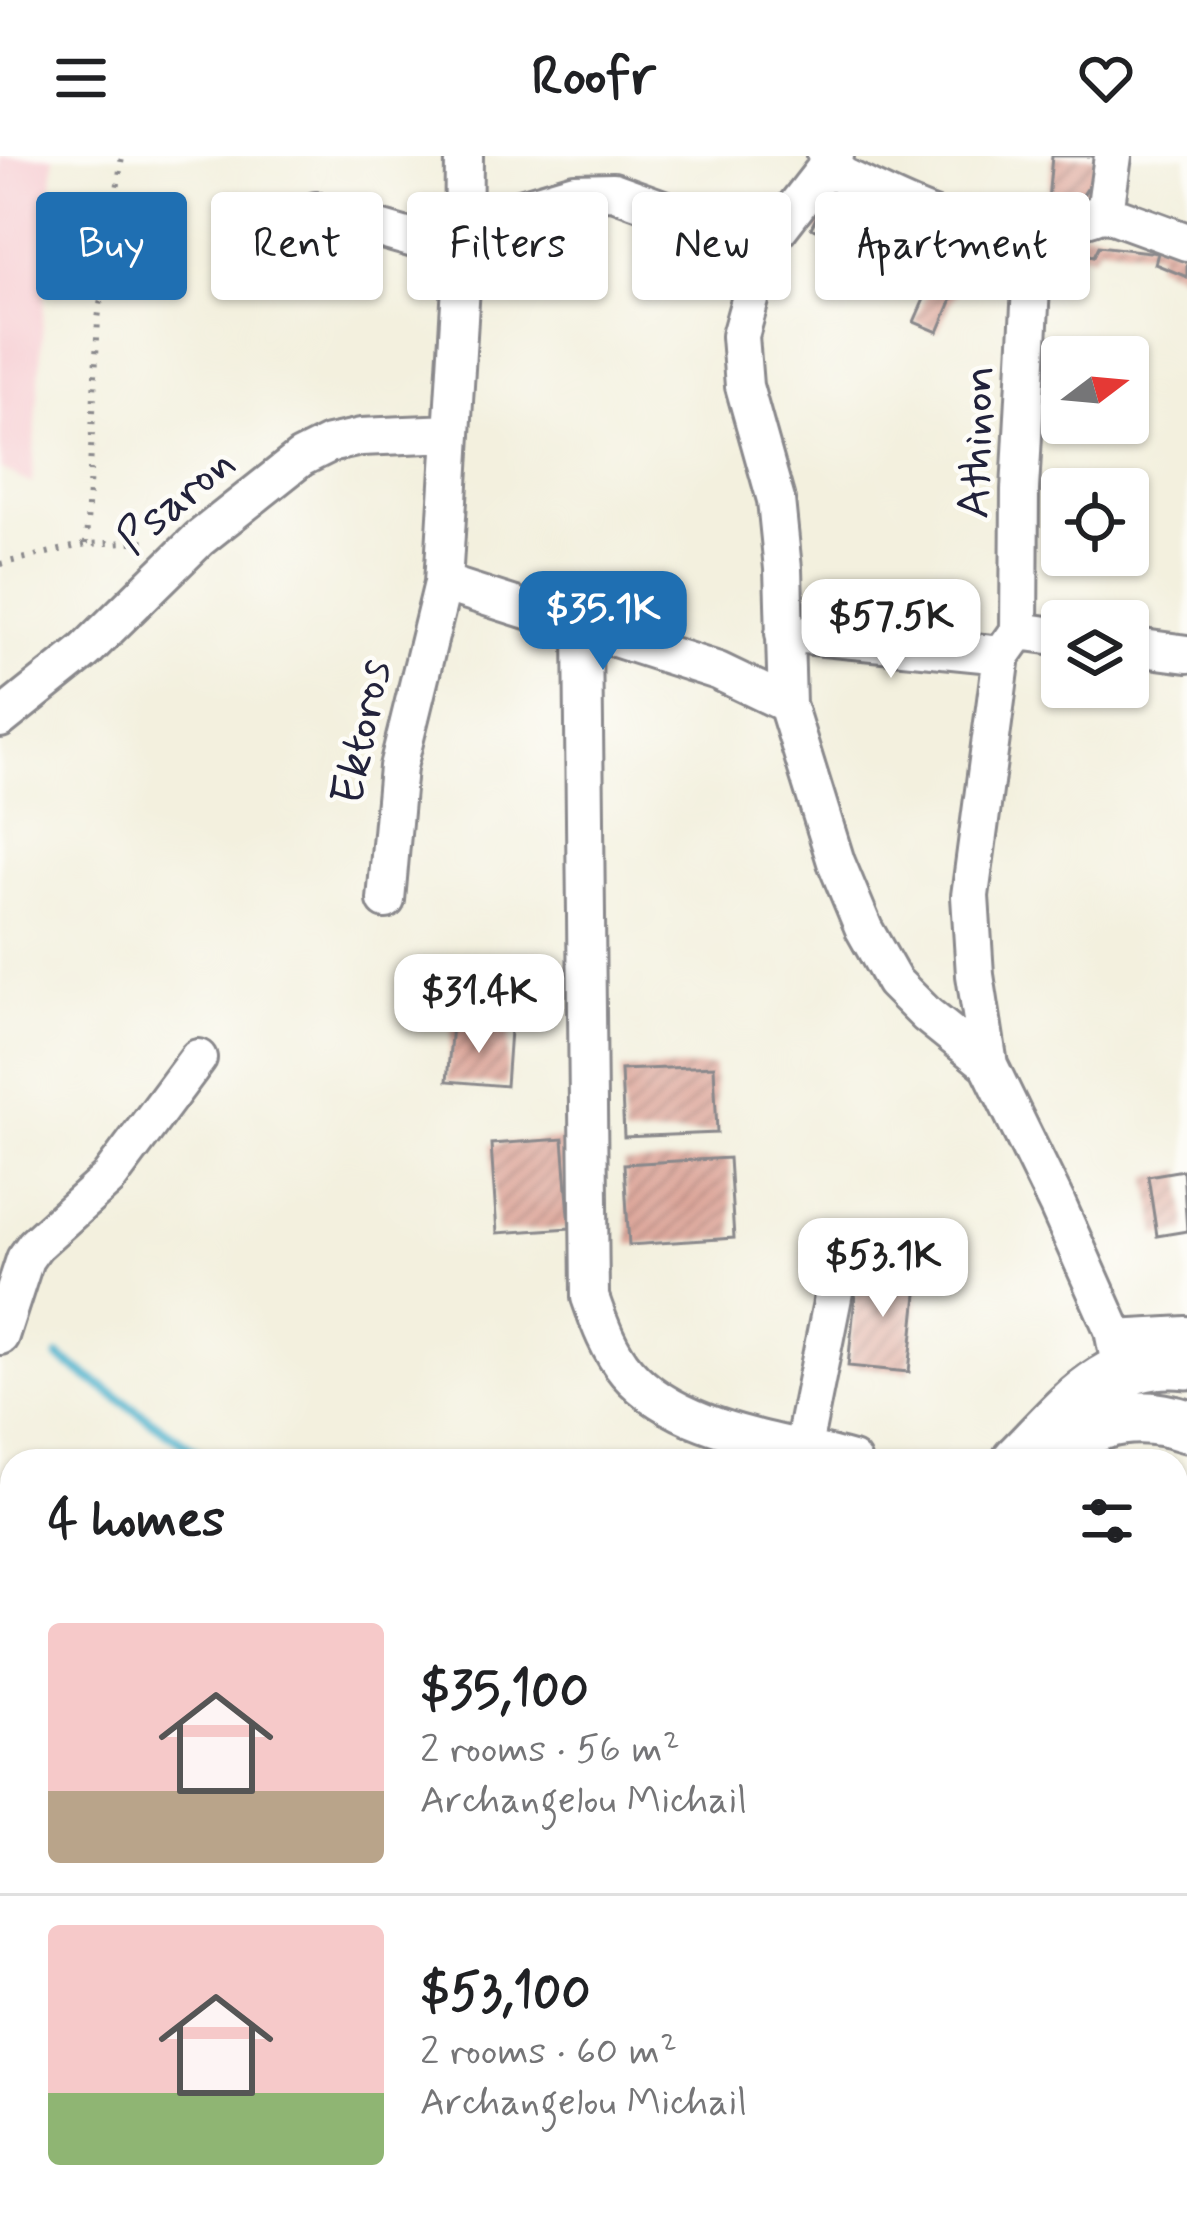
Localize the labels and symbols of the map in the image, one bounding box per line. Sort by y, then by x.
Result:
north arrow [1041,336,1149,444]
street label: Athinon [943,364,1011,520]
street label: Psaron [104,432,248,570]
pin: $35.1K [505,571,701,673]
pin: $57.5K [793,579,989,681]
street label: Ektoros [317,654,407,810]
pin: $31.4K [381,954,577,1056]
pin: $53.1K [785,1218,981,1320]

